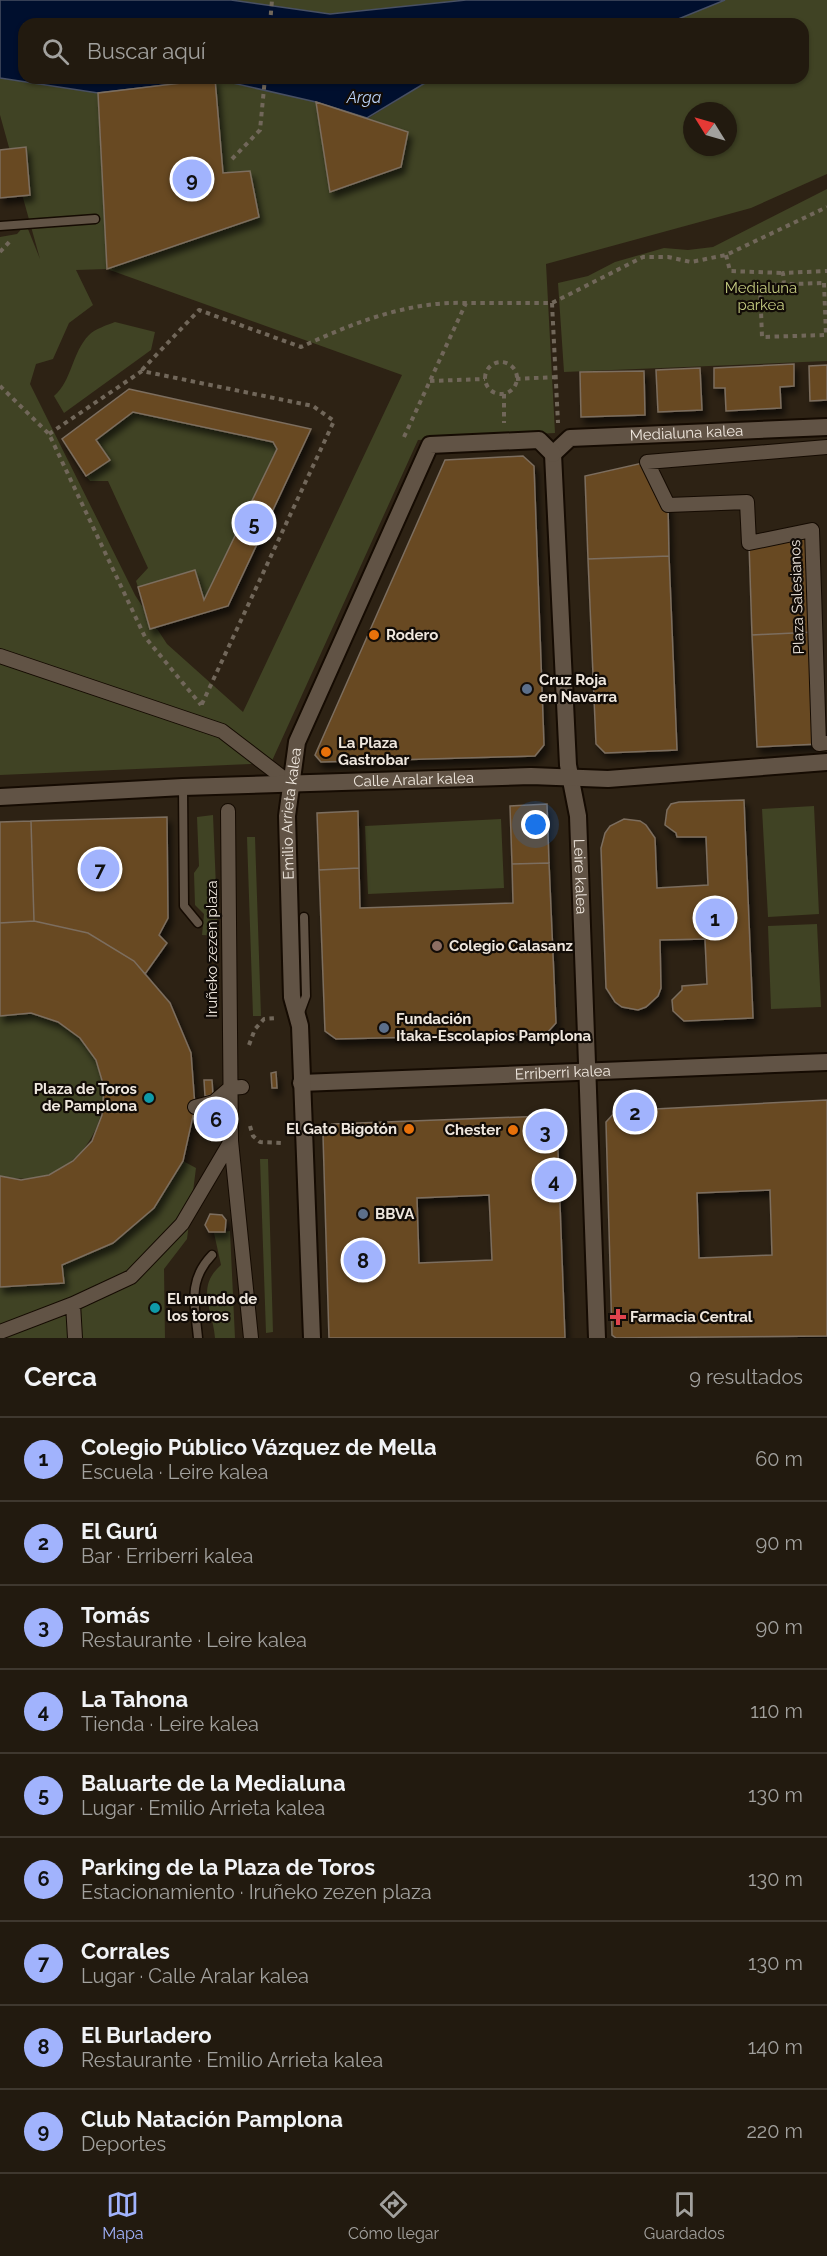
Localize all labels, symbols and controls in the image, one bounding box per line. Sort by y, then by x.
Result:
search box [18,18,809,84]
icon: search [39,35,72,68]
text: Buscar aquí [87,38,206,64]
water label: Arga [346,88,382,107]
north arrow [683,102,737,156]
pin: 9 [172,156,212,201]
park label: Medialuna parkea [725,279,797,314]
street label: Medialuna kalea [629,422,744,444]
pin: 5 [234,500,274,546]
street label: Plaza Salesianos [786,539,808,655]
place label: Rodero [386,626,438,644]
marker: Rodero [367,628,381,642]
place label: Cruz Roja en Navarra [539,671,618,706]
marker: Cruz Roja en Navarra [520,682,534,696]
place label: La Plaza Gastrobar [338,734,410,769]
marker: La Plaza Gastrobar [319,745,333,759]
street label: Emilio Arrieta kalea [278,746,305,880]
street label: Calle Aralar kalea [353,769,474,791]
your location [521,810,550,839]
street label: Leire kalea [570,839,591,915]
pin: 7 [80,846,120,892]
street label: Iruñeko zezen plaza [203,880,221,1018]
pin: 1 [696,896,734,940]
place label: Colegio Calasanz [449,937,573,955]
marker: Colegio Calasanz [430,939,444,953]
place label: Fundación Itaka-Escolapios Pamplona [396,1010,592,1045]
marker: Fundación Itaka-Escolapios Pamplona [377,1021,391,1035]
street label: Erriberri kalea [515,1062,611,1083]
place label: Plaza de Toros de Pamplona [34,1080,137,1115]
pin: 2 [616,1090,654,1134]
marker: Plaza de Toros de Pamplona [142,1091,156,1105]
pin: 6 [196,1096,236,1142]
pin: 3 [526,1108,564,1154]
place label: El Gato Bigotón [286,1120,397,1138]
place label: Chester [445,1121,501,1139]
marker: El Gato Bigotón [402,1122,416,1136]
marker: Chester [506,1123,520,1137]
pin: 4 [534,1158,574,1202]
place label: BBVA [375,1205,415,1223]
marker: BBVA [356,1207,370,1221]
pin: 8 [344,1238,382,1282]
place label: El mundo de los toros [167,1290,257,1325]
marker: El mundo de los toros [148,1301,162,1315]
place label: Farmacia Central [630,1308,753,1326]
marker: Farmacia Central [611,1310,625,1324]
text: Cerca [24,1362,97,1392]
text: 9 resultados [689,1365,803,1389]
text: Colegio Público Vázquez de Mella [81,1434,437,1460]
text: 1 [39,1447,48,1471]
text: 60 m [755,1447,803,1471]
text: Escuela · Leire kalea [81,1460,268,1484]
text: El Gurú [81,1518,158,1544]
text: 2 [38,1531,49,1555]
text: 90 m [756,1531,803,1555]
text: Bar · Erriberri kalea [81,1544,253,1568]
text: Tomás [81,1602,150,1628]
text: 3 [38,1615,49,1639]
text: 90 m [756,1615,803,1639]
text: Restaurante · Leire kalea [81,1628,307,1652]
text: La Tahona [81,1686,188,1712]
text: 4 [38,1699,49,1723]
text: 110 m [750,1699,803,1723]
text: Tienda · Leire kalea [81,1712,259,1736]
text: Baluarte de la Medialuna [81,1770,346,1796]
text: 5 [38,1783,49,1807]
text: 130 m [748,1783,803,1807]
text: Lugar · Emilio Arrieta kalea [81,1796,325,1820]
text: Parking de la Plaza de Toros [81,1854,375,1880]
text: 6 [37,1867,50,1891]
text: 130 m [748,1867,803,1891]
text: Estacionamiento · Iruñeko zezen plaza [81,1880,432,1904]
text: Corrales [81,1938,170,1964]
text: 7 [38,1951,49,1975]
text: 130 m [748,1951,803,1975]
text: Lugar · Calle Aralar kalea [81,1964,309,1988]
text: El Burladero [81,2022,212,2048]
text: 8 [37,2035,50,2059]
text: 140 m [748,2035,803,2059]
text: Restaurante · Emilio Arrieta kalea [81,2048,383,2072]
text: Club Natación Pamplona [81,2106,343,2132]
text: 9 [38,2119,49,2143]
text: 220 m [746,2119,803,2143]
text: Deportes [81,2132,166,2156]
tab: Mapa [102,2188,144,2243]
tab: Cómo llegar [348,2188,439,2243]
tab: Guardados [644,2188,725,2243]

